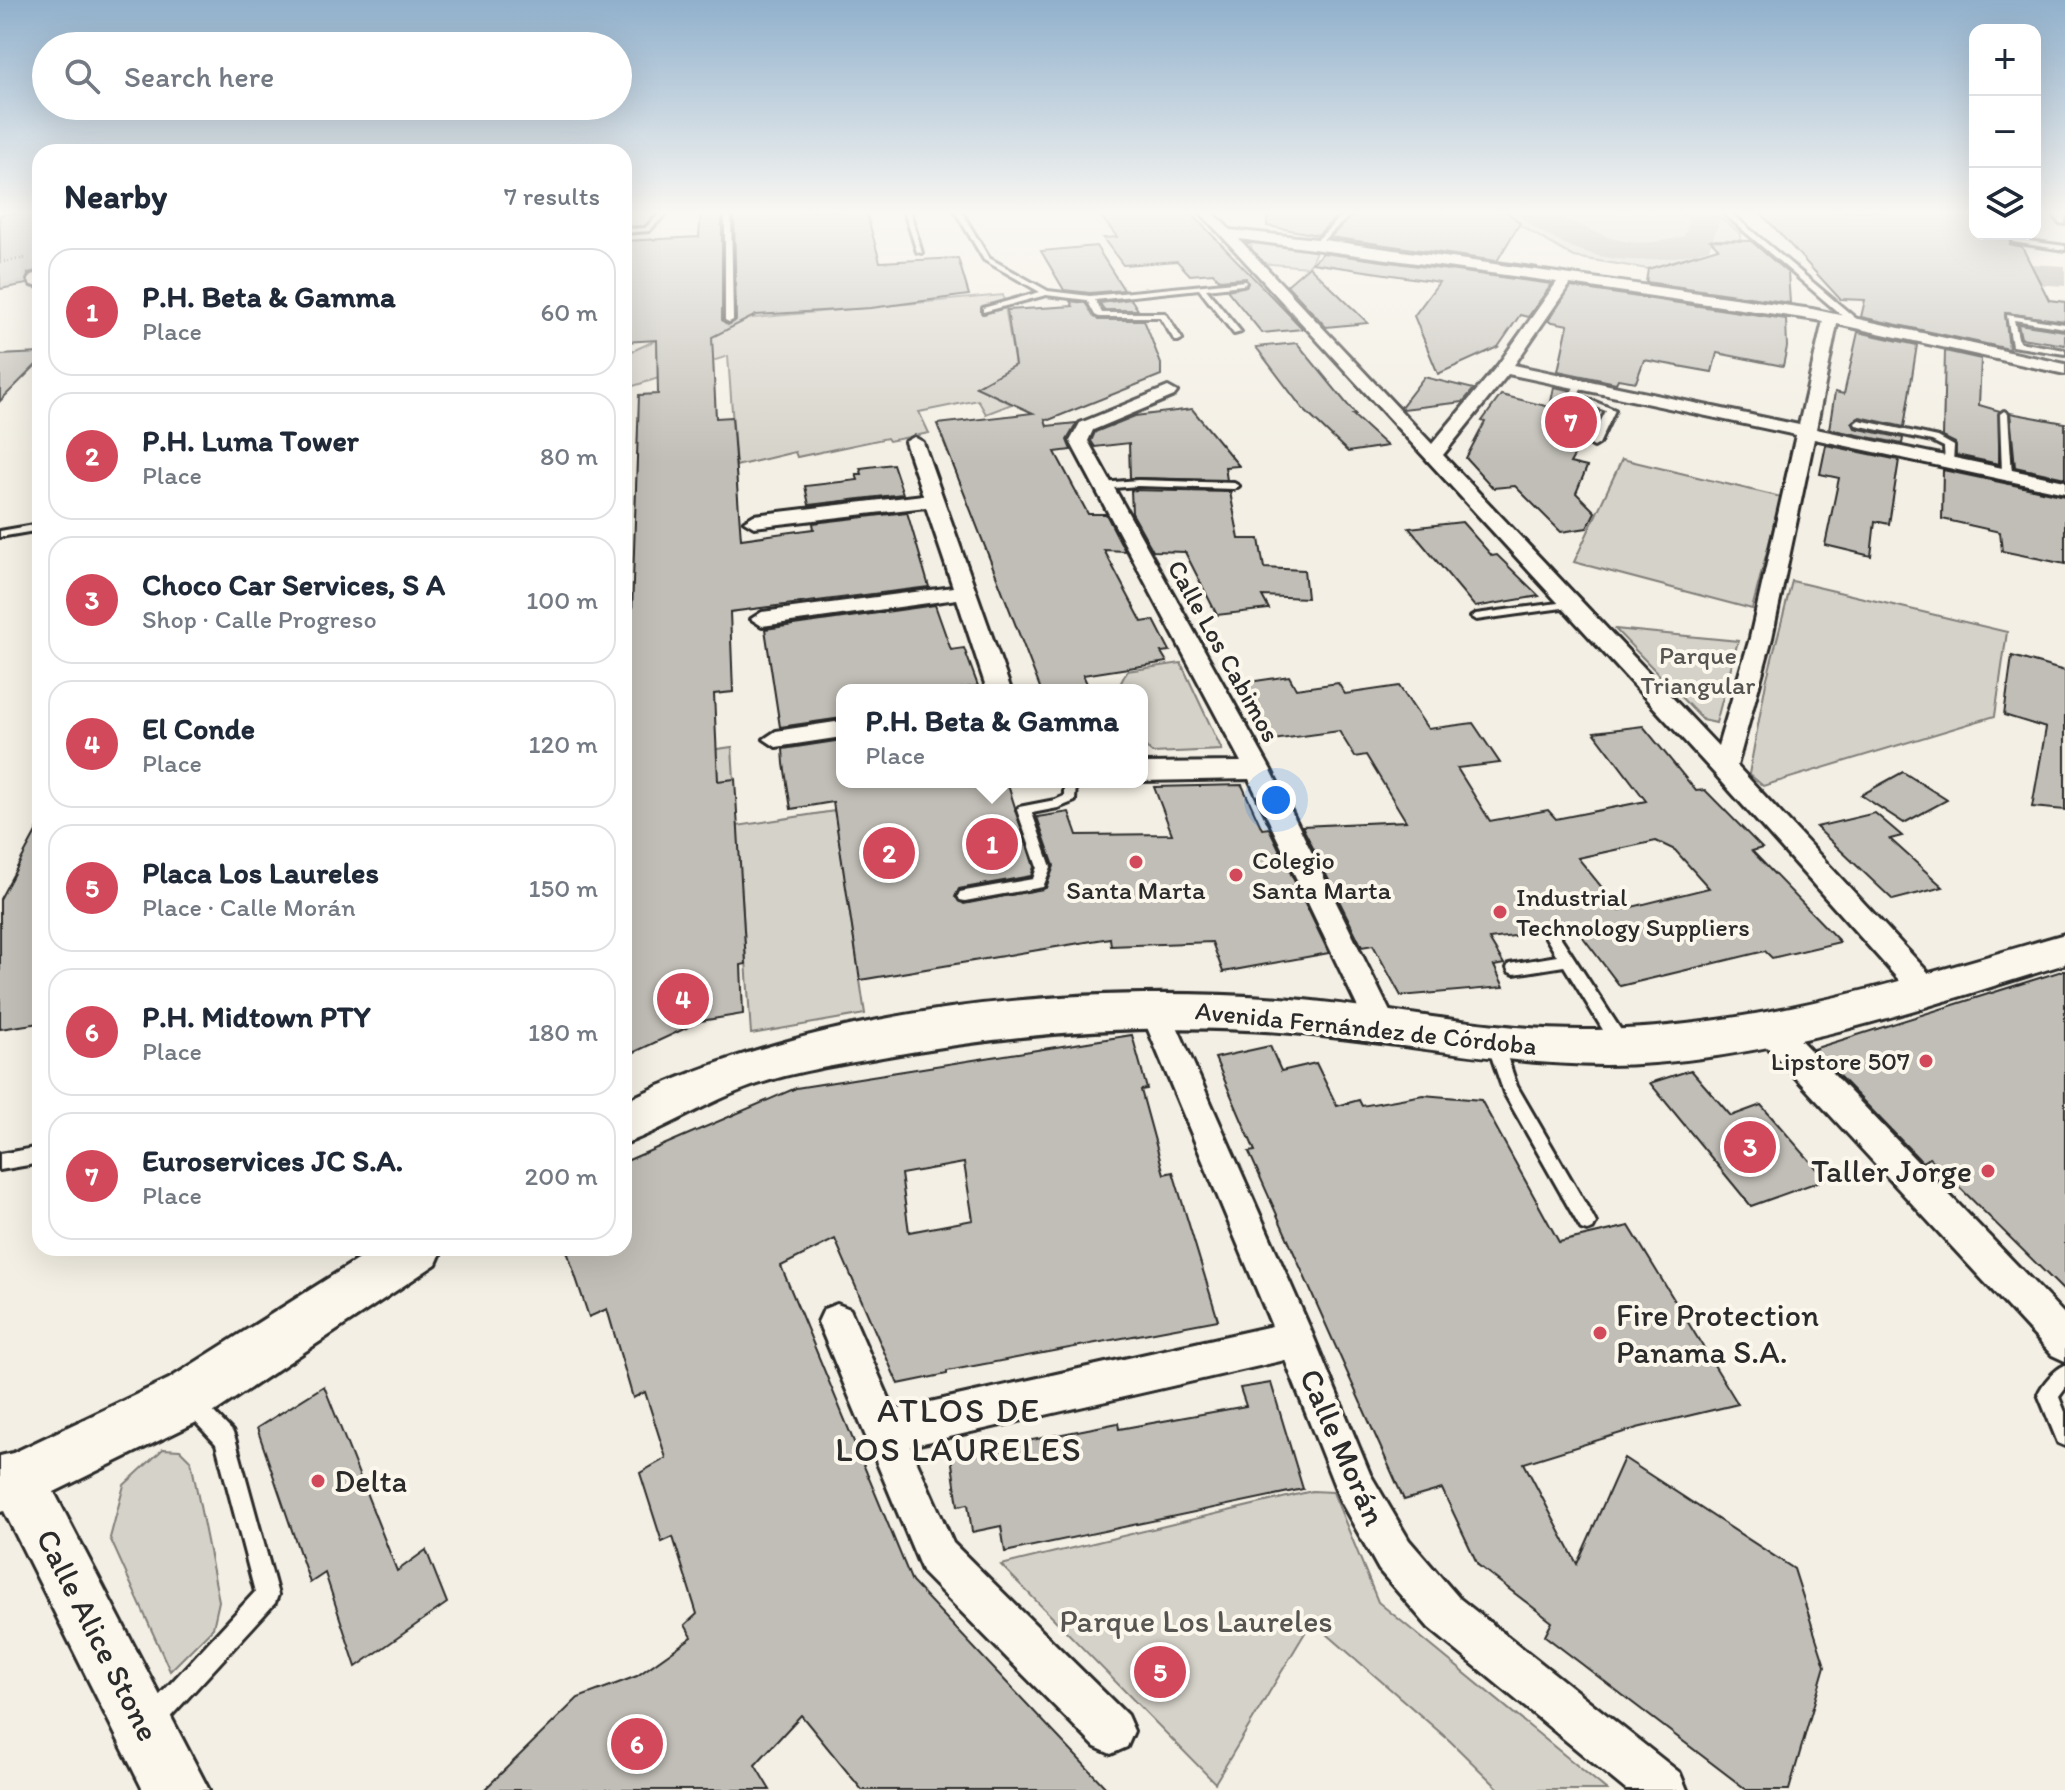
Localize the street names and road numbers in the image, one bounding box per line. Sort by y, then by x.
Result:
street label: Calle Los Cabimos [1161,554,1287,748]
street label: Avenida Fernández de Córdoba [1194,994,1538,1062]
street label: Calle Morán [1292,1363,1394,1531]
street label: Calle Alice Stone [28,1523,168,1747]

